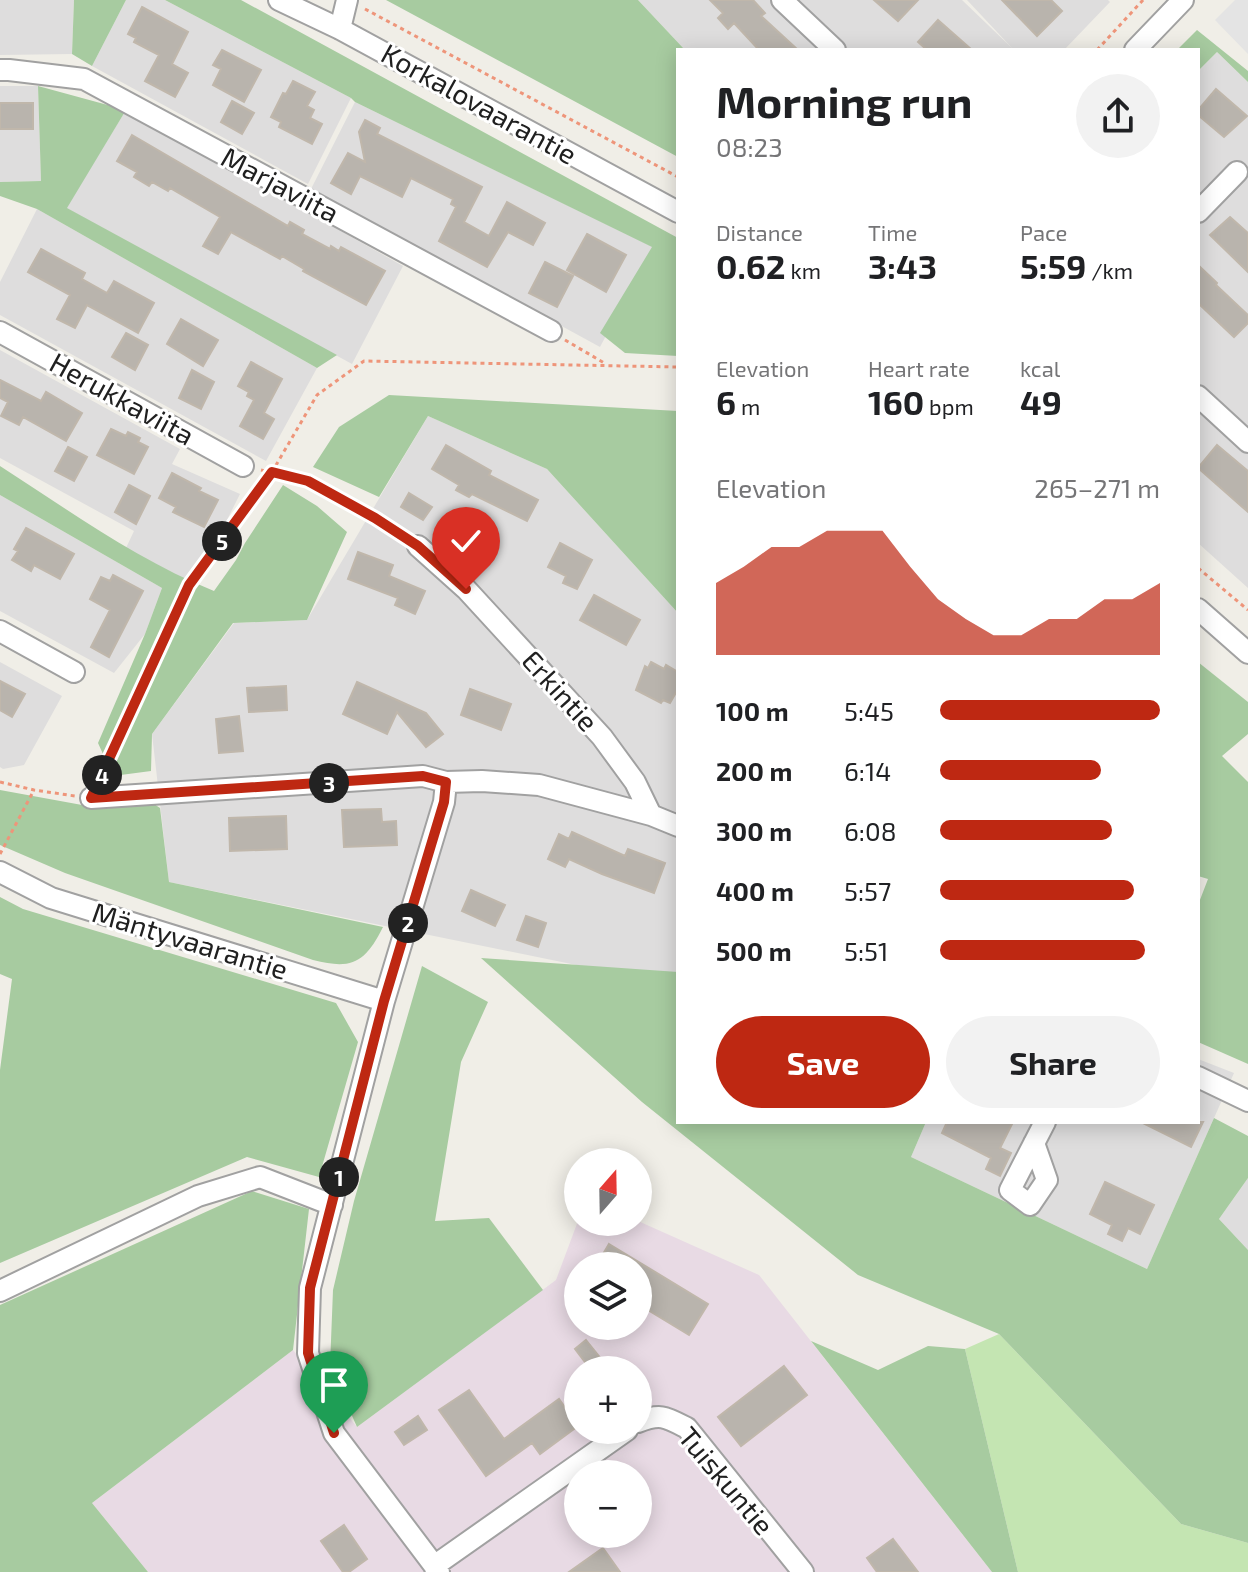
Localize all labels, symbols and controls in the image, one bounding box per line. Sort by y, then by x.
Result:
street label: Korkalovaarantie [376,35,583,171]
text: Morning run [716,74,972,127]
button: share [1076,74,1160,158]
text: 08:23 [716,131,783,162]
street label: Marjaviita [216,139,345,229]
text: Distance [716,219,803,245]
text: Time [868,219,917,245]
text: Pace [1020,219,1067,245]
text: 0.62 [716,245,786,286]
text: 3:43 [868,245,937,286]
text: 5:59 [1020,245,1086,286]
text: km [786,257,821,283]
text: /km [1086,257,1133,283]
street label: Herukkaviita [44,345,201,452]
text: Elevation [716,355,809,381]
text: Heart rate [868,355,970,381]
text: kcal [1020,355,1060,381]
text: 6 [716,381,736,422]
text: 160 [868,381,924,422]
text: 49 [1020,381,1062,422]
text: m [736,393,760,419]
text: bpm [924,393,974,419]
text: Elevation [716,472,826,503]
text: 265–271 m [1034,472,1160,503]
pin [432,507,500,589]
icon: check [444,519,488,563]
pin: 5 [202,521,242,561]
text: 5 [216,528,228,554]
street label: Erkintie [516,643,606,738]
text: 100 m [716,695,789,726]
text: 5:45 [844,695,894,726]
pin: 4 [82,755,122,795]
text: 200 m [716,755,792,786]
text: 6:14 [844,755,891,786]
text: 4 [95,762,109,788]
pin: 3 [309,763,349,803]
text: 3 [323,770,335,796]
text: 300 m [716,815,792,846]
text: 6:08 [844,815,896,846]
text: 400 m [716,875,794,906]
text: 5:57 [844,875,891,906]
street label: Mäntyvaarantie [88,894,292,986]
pin: 2 [388,903,428,943]
text: 2 [402,910,414,936]
text: 500 m [716,935,792,966]
text: 5:51 [844,935,888,966]
button: Save [716,1016,930,1108]
button: Share [946,1016,1160,1108]
north arrow [564,1148,652,1236]
map controls [564,1148,652,1548]
pin: 1 [319,1157,359,1197]
text: 1 [334,1164,344,1190]
button: layers [564,1252,652,1340]
pin [300,1351,368,1433]
button: + [564,1356,652,1444]
icon: arrive [312,1363,356,1407]
street label: Tuiskuntie [672,1420,782,1541]
button: − [564,1460,652,1548]

